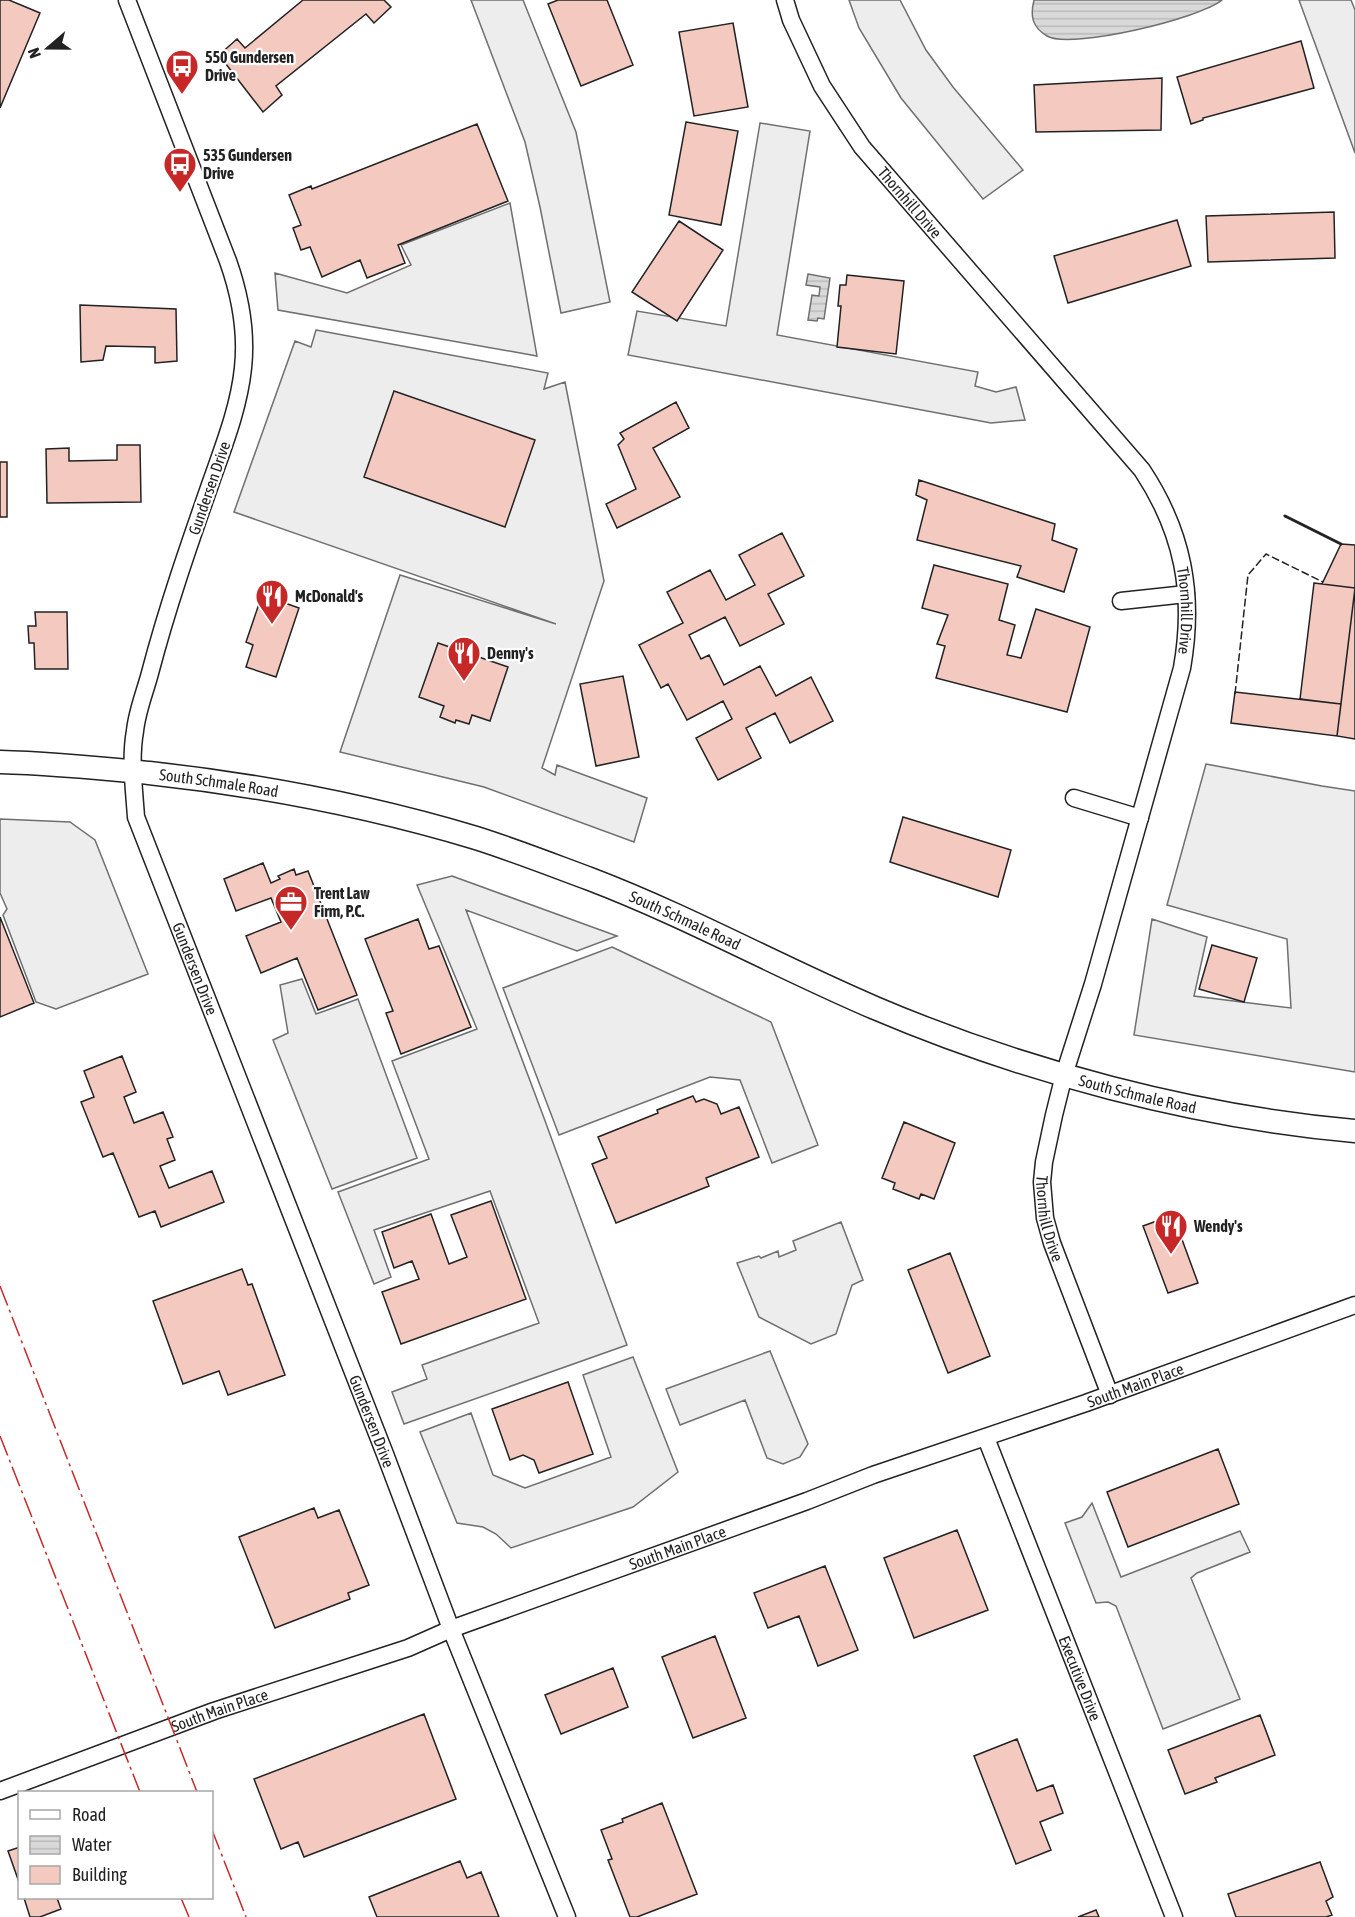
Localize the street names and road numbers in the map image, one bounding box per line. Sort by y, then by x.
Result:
street label: Thornhill Drive [874,163,946,241]
street label: Gundersen Drive [185,439,233,537]
street label: Thornhill Drive [1174,565,1196,655]
street label: South Schmale Road [158,765,280,800]
street label: South Schmale Road [627,887,743,953]
street label: Gundersen Drive [169,920,221,1017]
street label: South Schmale Road [1077,1071,1198,1116]
street label: Thornhill Drive [1033,1174,1067,1264]
street label: South Main Place [1085,1359,1186,1411]
street label: Gundersen Drive [346,1372,398,1470]
street label: South Main Place [627,1522,728,1573]
street label: Executive Drive [1056,1633,1105,1723]
street label: South Main Place [169,1685,270,1735]

